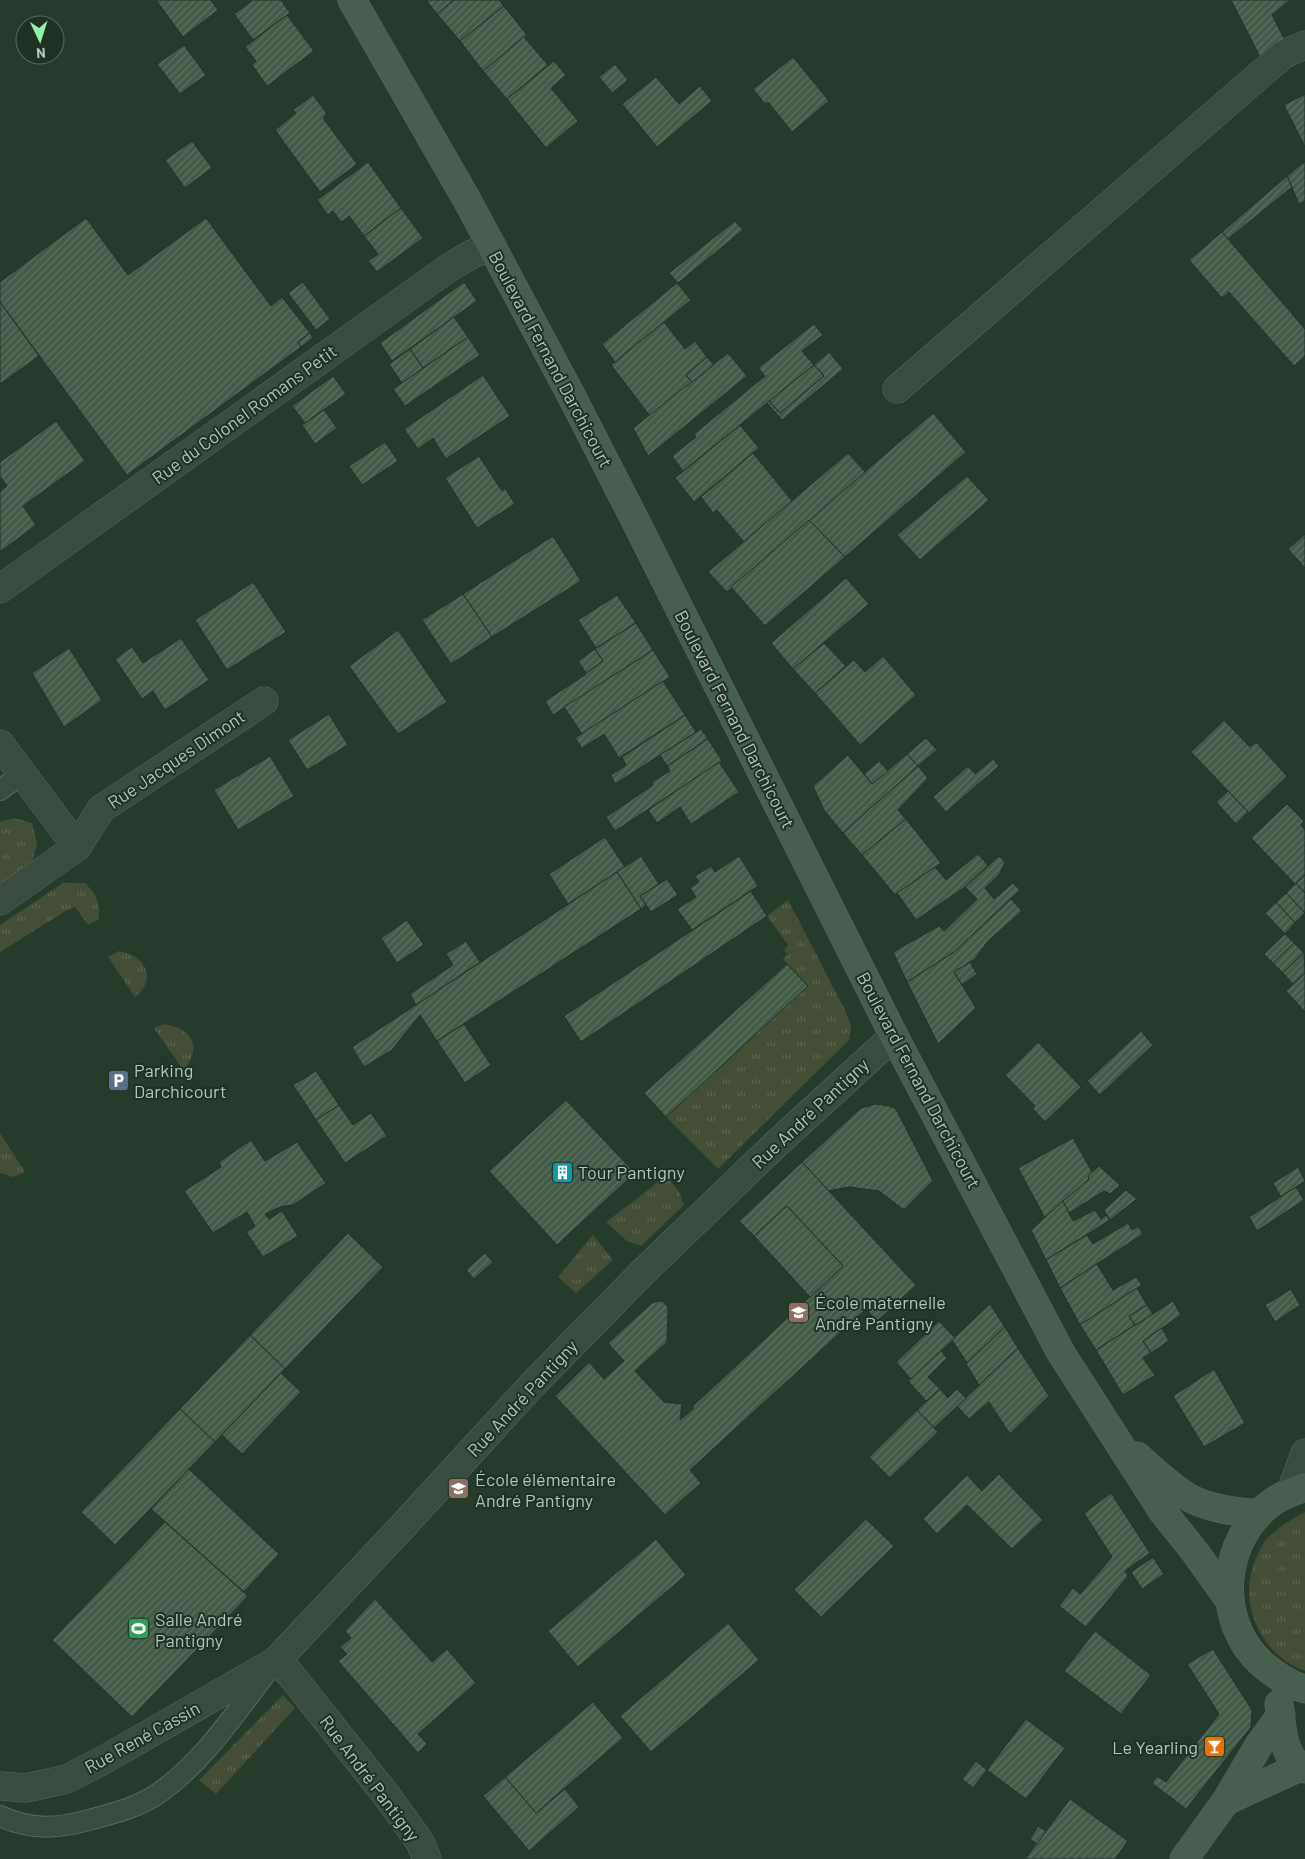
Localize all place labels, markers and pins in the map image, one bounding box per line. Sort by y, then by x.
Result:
place label: Parking Darchicourt [134,1059,226,1102]
parking icon: Parking Darchicourt [106,1068,130,1092]
building icon: Tour Pantigny [550,1160,574,1184]
place label: Tour Pantigny [578,1161,685,1183]
place label: École maternelle André Pantigny [815,1291,946,1334]
school or university icon: École maternelle André Pantigny [787,1300,811,1324]
place label: École élémentaire André Pantigny [475,1468,616,1511]
school or university icon: École élémentaire André Pantigny [447,1477,471,1501]
place label: Salle André Pantigny [155,1608,243,1651]
sports icon: Salle André Pantigny [127,1617,151,1641]
bar icon: Le Yearling [1202,1735,1226,1759]
place label: Le Yearling [1112,1736,1198,1758]

